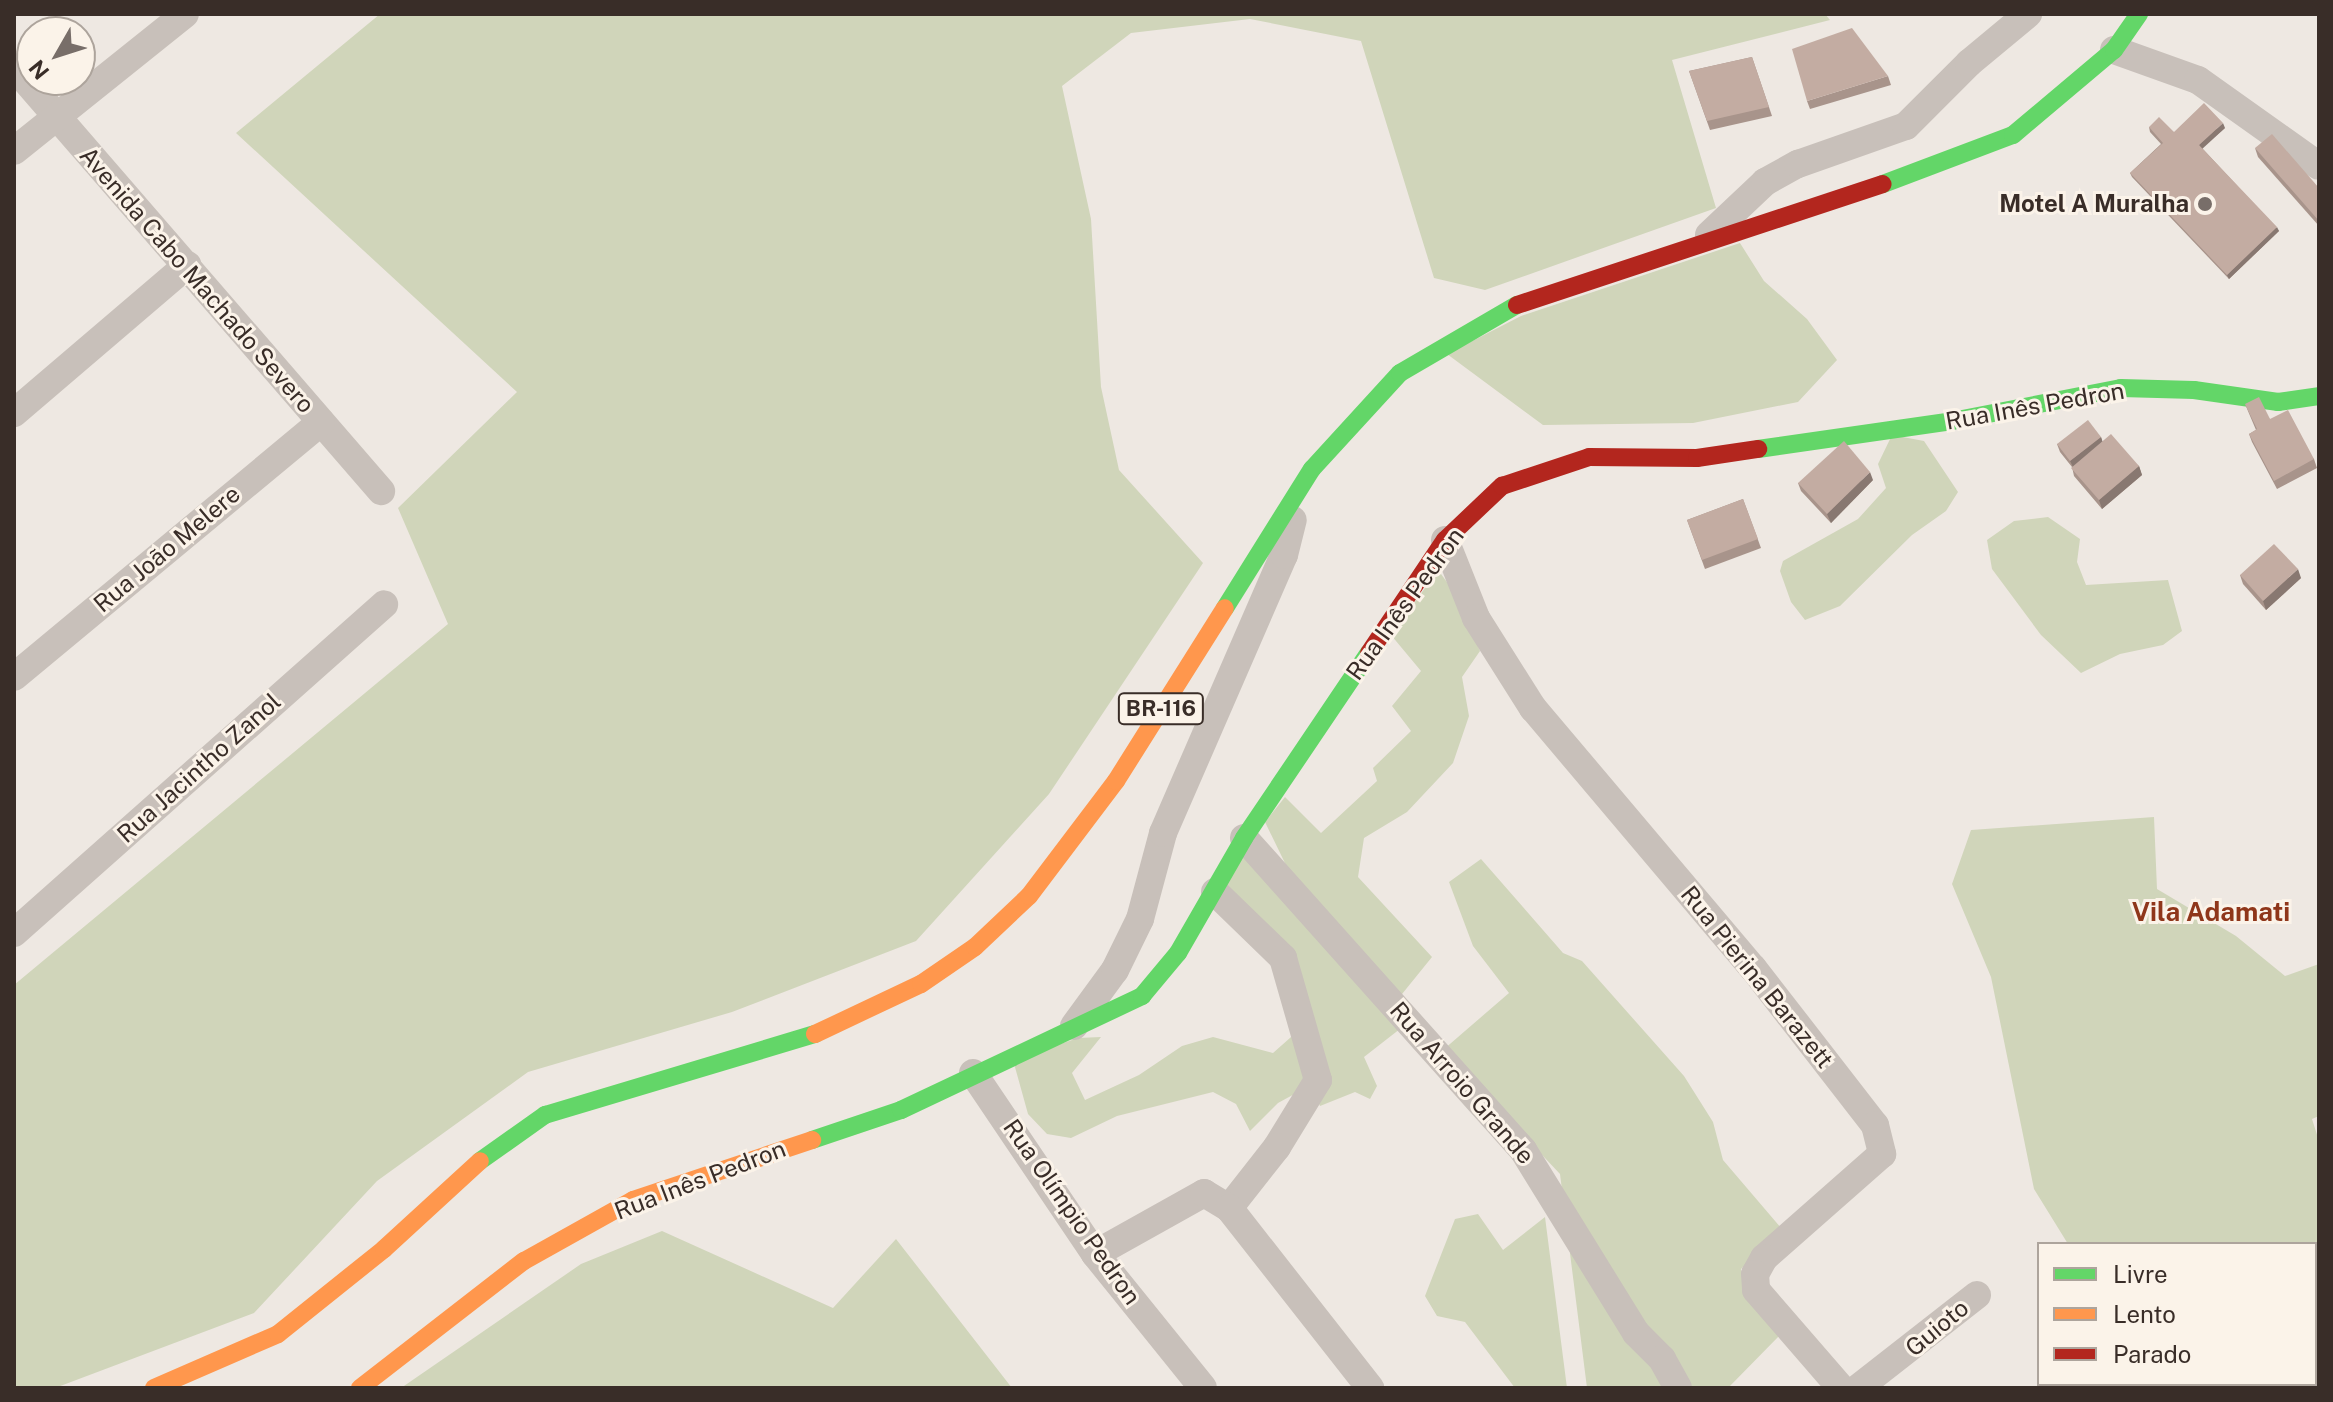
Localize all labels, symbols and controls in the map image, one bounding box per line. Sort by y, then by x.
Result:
north arrow [16,16,96,96]
text: N [23,55,54,85]
street label: Avenida Cabo Machado Severo [73,141,321,419]
place label: Motel A Muralha [1999,190,2189,218]
marker: Motel A Muralha [2196,195,2214,213]
street label: Rua Inês Pedron [1943,376,2127,436]
street label: Rua João Melere [88,479,246,619]
street label: Rua Inês Pedron [1340,522,1470,686]
street label: Rua Jacintho Zanol [111,687,287,849]
road number: BR-116 [1117,691,1205,727]
street label: Rua Pierina Barazett [1675,880,1839,1074]
district label: Vila Adamati [2132,896,2290,928]
street label: Rua Arroio Grande [1384,996,1540,1170]
street label: Rua Olímpio Pedron [997,1114,1147,1310]
street label: Rua Inês Pedron [610,1134,790,1226]
legend [2037,1242,2317,1386]
text: Livre [2113,1260,2168,1288]
street label: Guioto [1900,1293,1974,1363]
text: Lento [2113,1300,2176,1328]
text: Parado [2113,1340,2191,1368]

